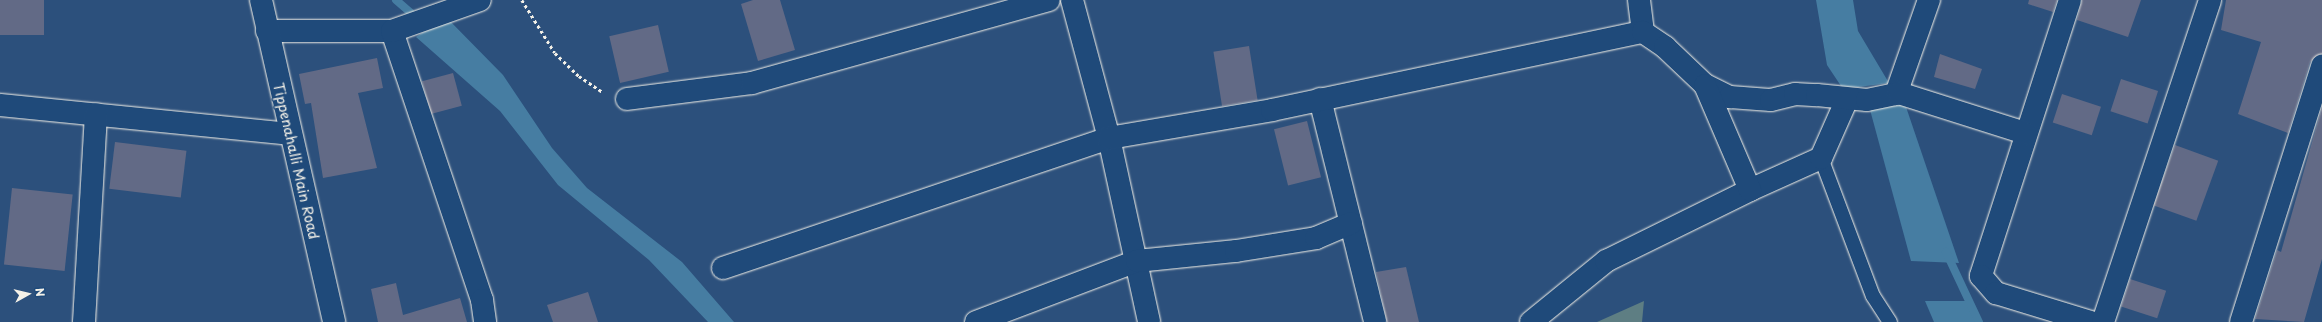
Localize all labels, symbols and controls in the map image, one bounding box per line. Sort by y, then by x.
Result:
street label: Tippenahalli Main Road [270,81,322,241]
north arrow [8,274,48,314]
text: N [31,287,49,298]

